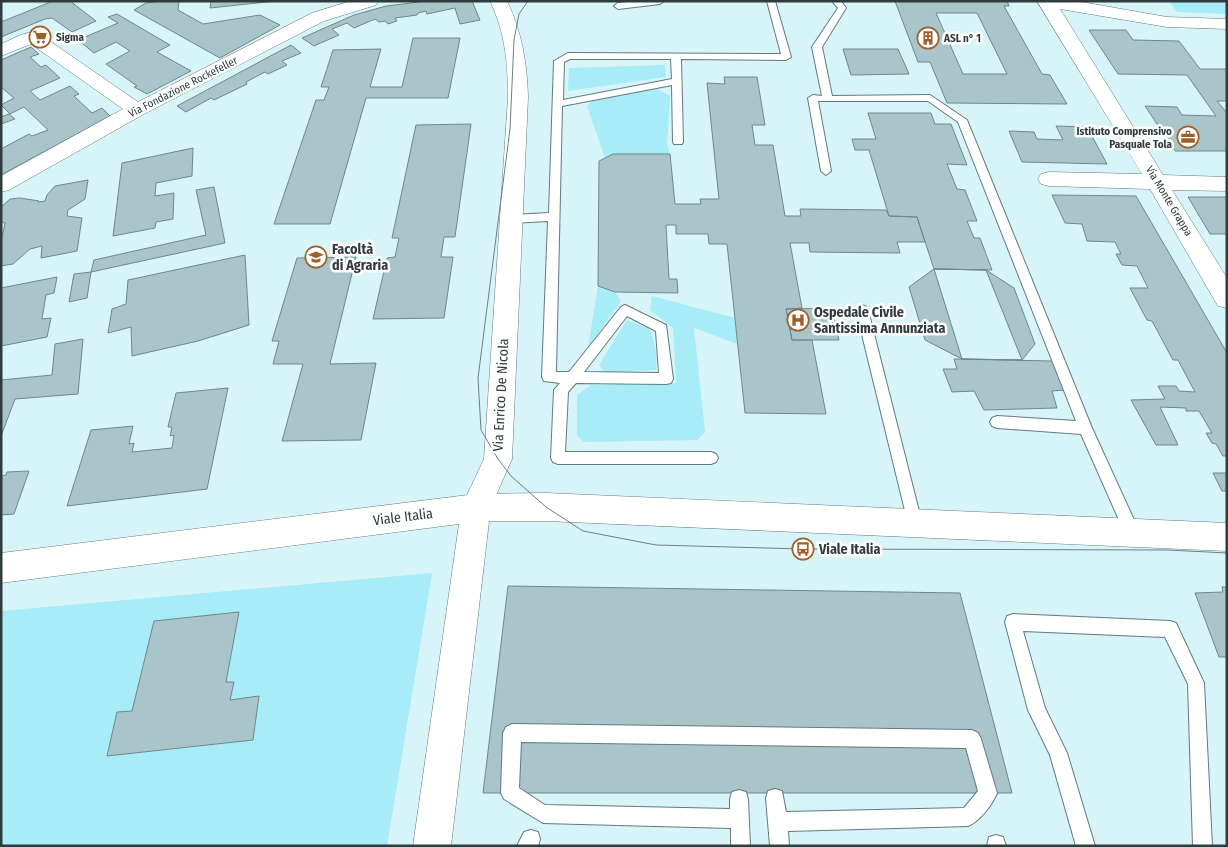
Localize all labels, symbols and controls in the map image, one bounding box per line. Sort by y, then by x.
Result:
supermarket icon: Sigma [28,25,52,49]
building icon: ASL n° 1 [916,26,940,50]
place label: Sigma [56,31,84,44]
place label: ASL n° 1 [943,32,981,45]
street label: Via Fondazione Rockefeller [126,54,240,120]
place label: Istituto Comprensivo Pasquale Tola [1077,125,1173,151]
office icon: Istituto Comprensivo Pasquale Tola [1176,125,1200,149]
street label: Via Monte Grappa [1143,164,1195,238]
place label: Facoltà di Agraria [332,241,388,274]
school or university icon: Facoltà di Agraria [304,245,328,269]
place label: Ospedale Civile Santissima Annunziata [814,304,946,337]
hospital icon: Ospedale Civile Santissima Annunziata [786,308,810,332]
street label: Via Enrico De Nicola [490,338,512,452]
street label: Viale Italia [372,505,434,529]
bus stop icon: Viale Italia [791,537,815,561]
place label: Viale Italia [818,541,880,558]

